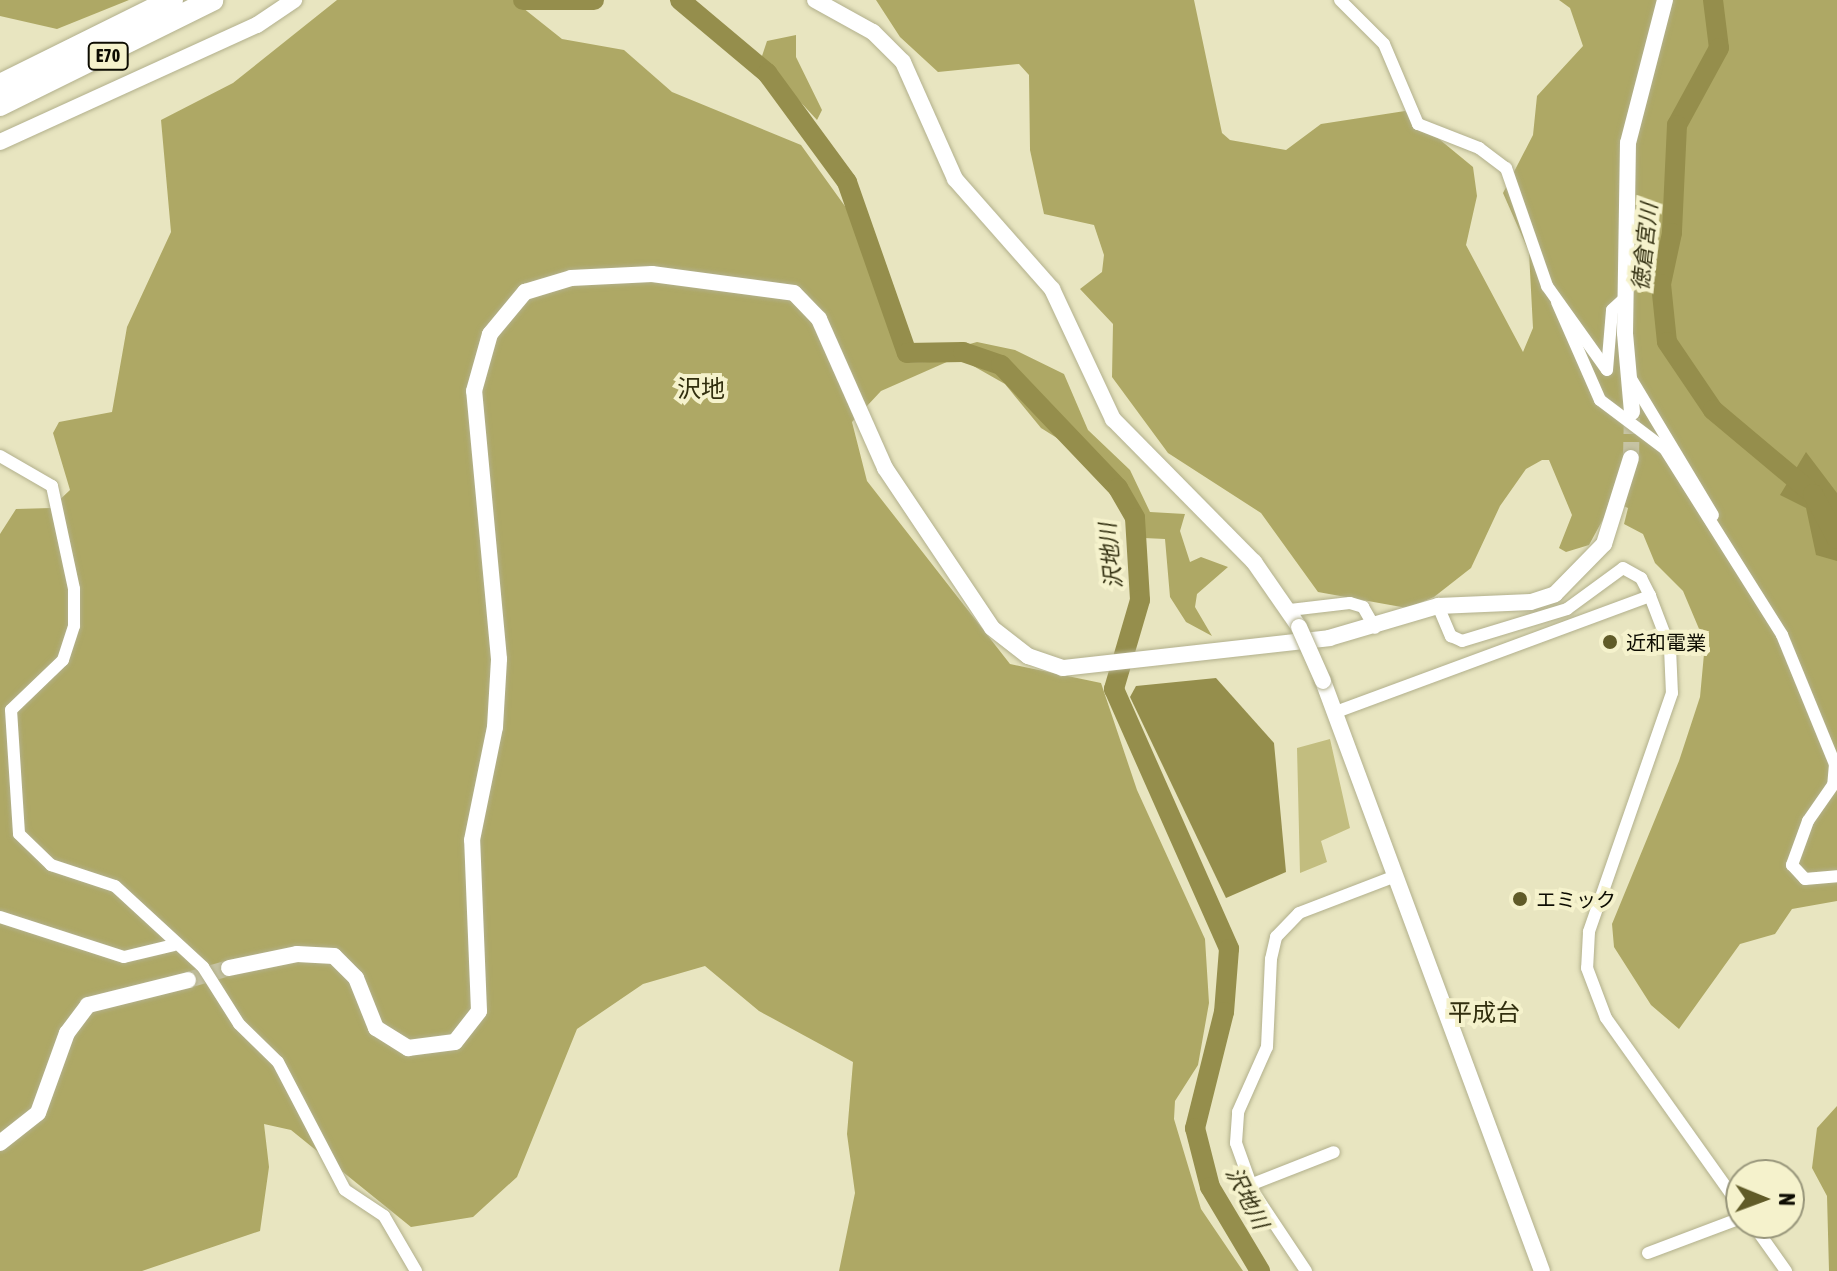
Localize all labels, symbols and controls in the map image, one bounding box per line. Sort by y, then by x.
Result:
road number: E70 [86,42,130,70]
water label: 徳倉宮川 [1627,202,1663,292]
district label: 沢地 [677,375,725,403]
water label: 沢地川 [1094,522,1128,590]
place label: 近和電業 [1626,630,1706,654]
marker: 近和電業 [1601,633,1619,651]
place label: エミック [1536,887,1616,911]
marker: エミック [1511,890,1529,908]
district label: 平成台 [1448,999,1520,1027]
north arrow [1725,1159,1805,1239]
water label: 沢地川 [1220,1163,1274,1233]
text: N [1774,1193,1800,1206]

